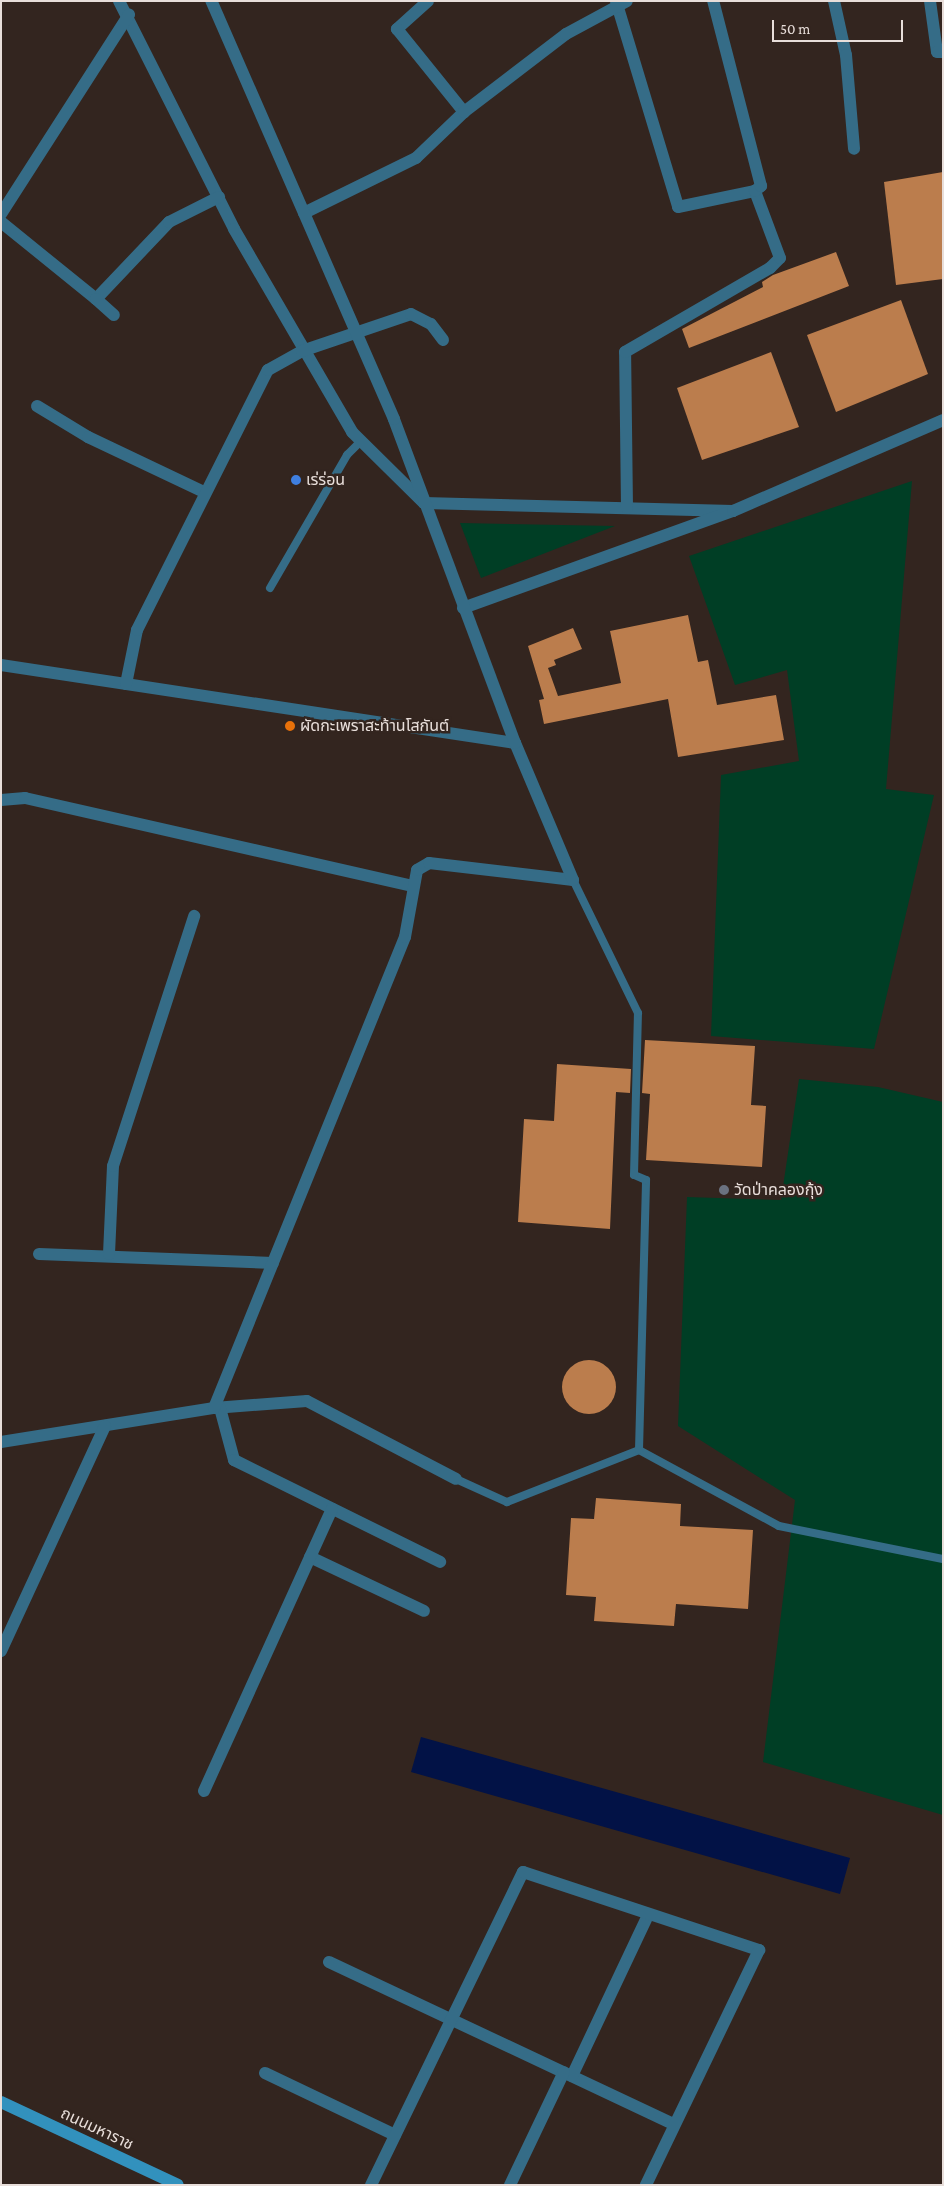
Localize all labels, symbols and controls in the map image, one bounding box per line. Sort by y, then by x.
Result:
scale bar [774,10,905,42]
text: 50 m [780,21,810,37]
place label: เร่ร่อน [306,470,345,490]
marker: เร่ร่อน [290,474,302,486]
place label: ผัดกะเพราสะท้านโสกันต์ [300,716,449,736]
marker: ผัดกะเพราสะท้านโสกันต์ [284,720,296,732]
place label: วัดป่าคลองกุ้ง [734,1180,823,1200]
marker: วัดป่าคลองกุ้ง [718,1184,730,1196]
street label: ถนนมหาราช [58,2104,136,2154]

